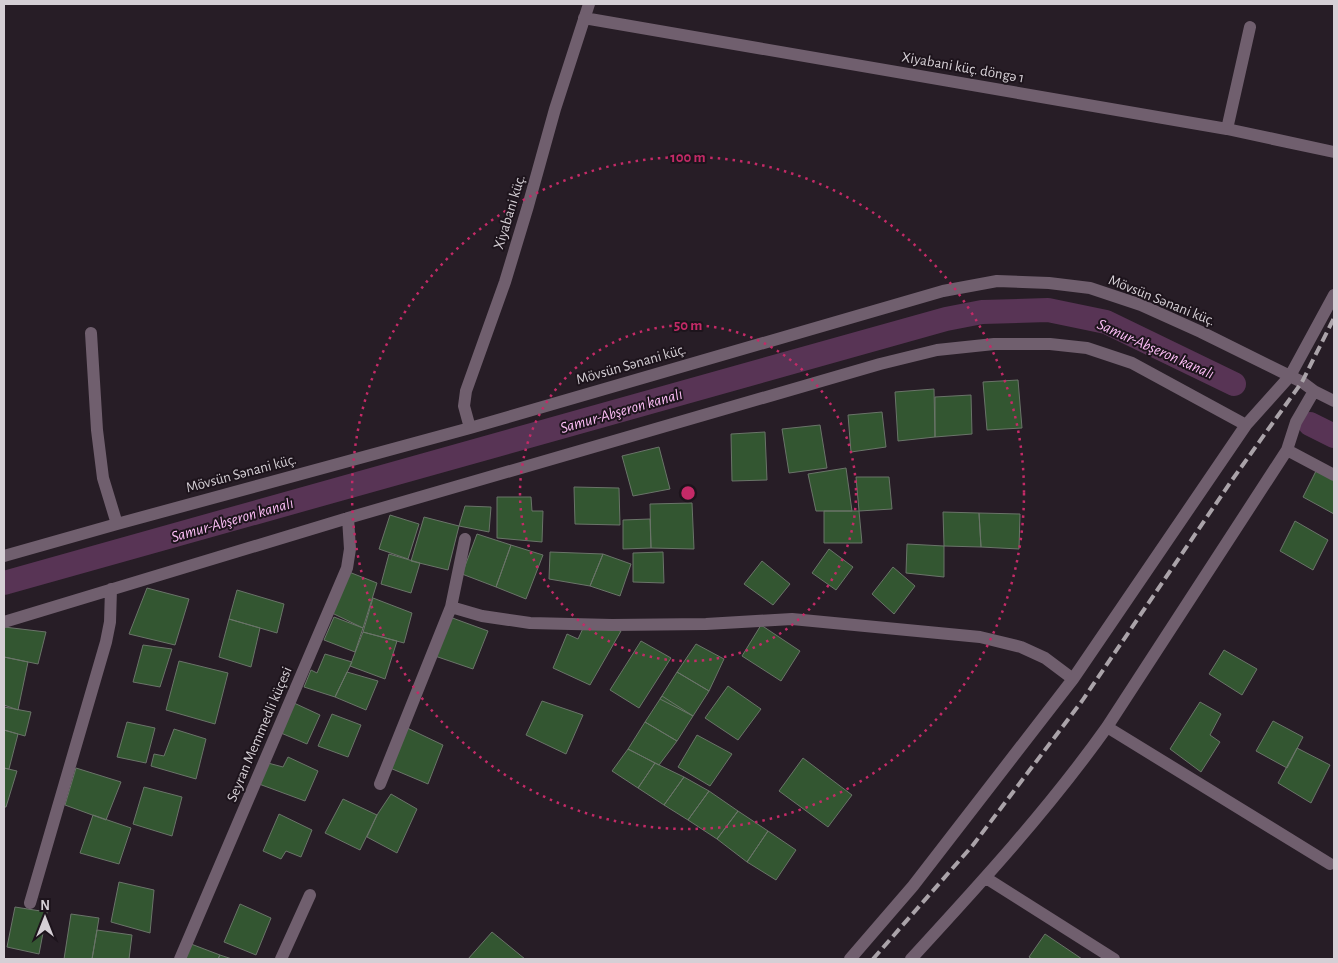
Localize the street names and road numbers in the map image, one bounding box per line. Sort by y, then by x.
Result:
street label: Xiyabani küç. döngə 1 [901,49,1025,86]
street label: Xiyabani küç. [491,173,528,251]
street label: Mövsün Sənani küç. [1106,272,1217,329]
street label: Mövsün Sənani küç. [575,342,688,387]
street label: Mövsün Sənani küç. [184,452,298,495]
street label: Seyran Memmedli küçesi [224,665,295,804]

